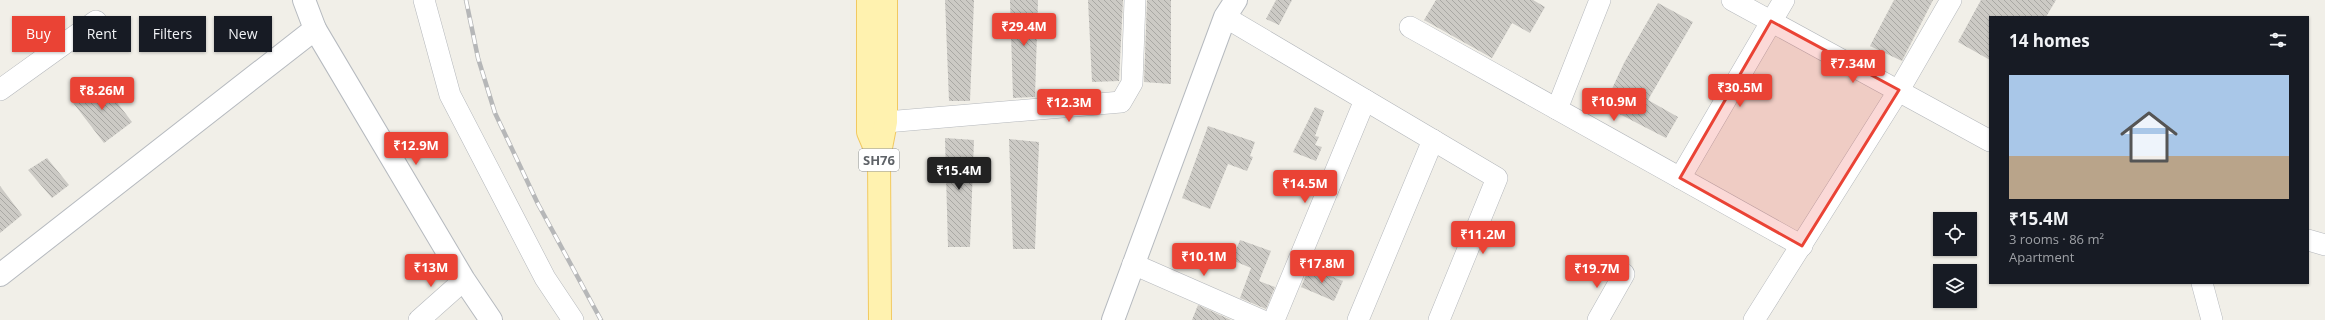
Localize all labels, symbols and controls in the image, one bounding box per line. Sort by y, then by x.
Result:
pin: ₹29.4M [991,13,1057,47]
chip: Buy [12,16,65,52]
chip: Rent [73,16,131,52]
chip: Filters [139,16,206,52]
chip: New [214,16,272,52]
text: ₹29.4M [1001,17,1047,35]
text: 14 homes [2009,29,2090,52]
icon: filters [2267,29,2289,51]
pin: ₹7.34M [1820,50,1886,84]
text: ₹7.34M [1830,54,1876,72]
pin: ₹30.5M [1707,74,1773,108]
pin: ₹8.26M [69,77,135,111]
text: ₹30.5M [1717,78,1763,96]
text: ₹8.26M [79,81,125,99]
pin: ₹10.9M [1581,88,1647,122]
pin: ₹12.3M [1036,89,1102,123]
text: ₹10.9M [1591,92,1637,110]
text: ₹12.3M [1046,93,1092,111]
icon: home [2113,101,2185,173]
pin: ₹12.9M [383,132,449,166]
text: ₹12.9M [393,136,439,154]
road number: SH76 [859,149,899,171]
pin: ₹15.4M [926,157,992,191]
text: ₹15.4M [936,161,982,179]
pin: ₹14.5M [1272,170,1338,204]
text: ₹14.5M [1282,174,1328,192]
text: ₹15.4M [2009,207,2069,230]
map controls [1933,212,1977,308]
button: locate [1933,212,1977,256]
pin: ₹11.2M [1450,221,1516,255]
text: ₹11.2M [1460,225,1506,243]
text: 3 rooms · 86 m² [2009,230,2104,248]
pin: ₹10.1M [1171,243,1237,277]
text: ₹10.1M [1181,247,1227,265]
text: Apartment [2009,248,2074,266]
pin: ₹17.8M [1289,250,1355,284]
pin: ₹13M [407,254,455,288]
text: ₹17.8M [1299,254,1345,272]
pin: ₹19.7M [1564,255,1630,289]
text: ₹13M [414,258,448,276]
text: ₹19.7M [1574,259,1620,277]
button: layers [1933,264,1977,308]

